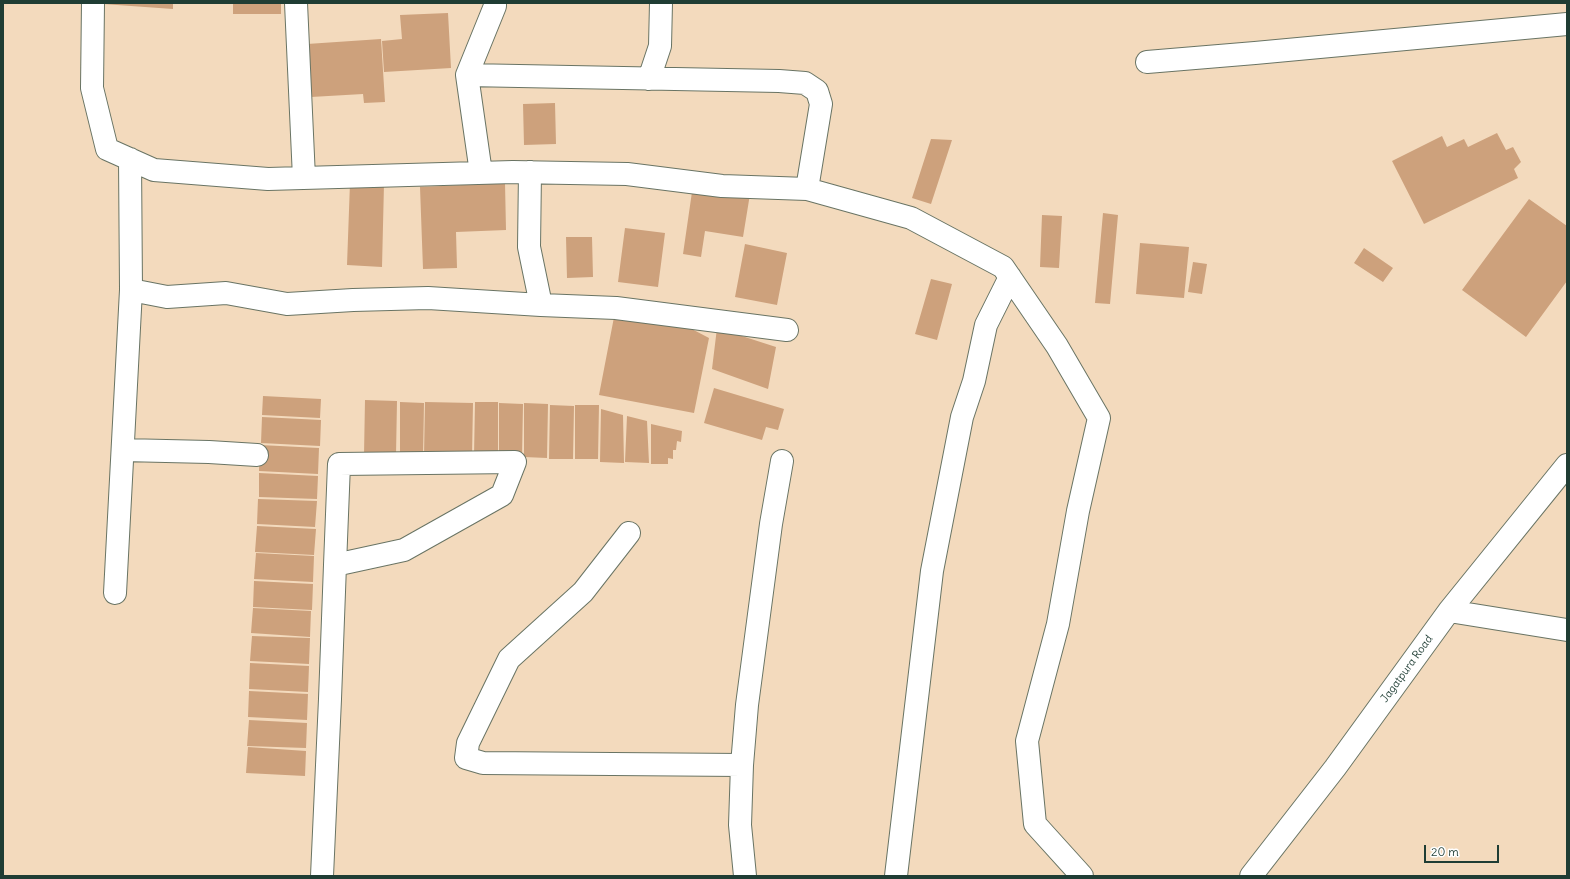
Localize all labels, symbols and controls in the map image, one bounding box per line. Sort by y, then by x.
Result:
street label: Jagatpura Road [1378,633,1436,705]
scale bar [1426,837,1501,863]
text: 20 m [1431,844,1459,859]

